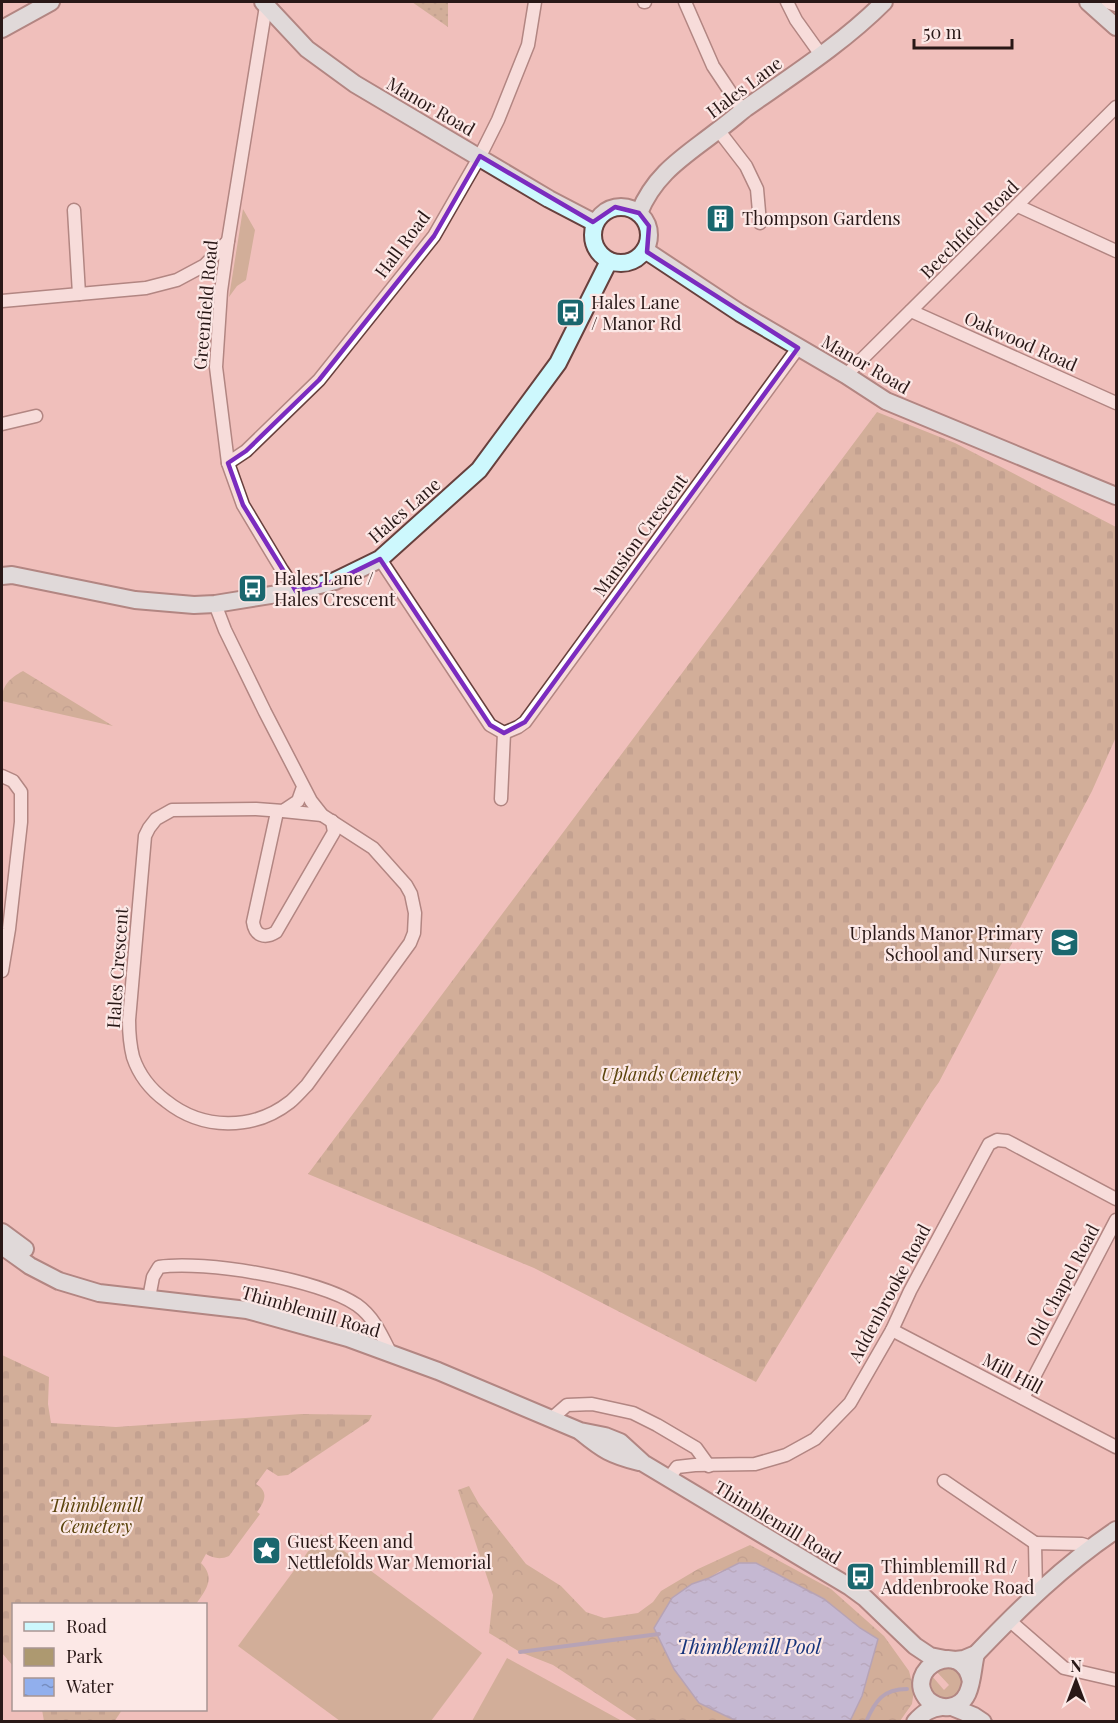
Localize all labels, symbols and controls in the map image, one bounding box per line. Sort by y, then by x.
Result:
scale bar [914,12,1012,50]
text: 50 m [923,20,962,44]
street label: Hales Lane [701,51,787,123]
street label: Manor Road [382,71,480,141]
street label: Beechfield Road [915,174,1024,283]
building icon: Thompson Gardens [705,202,737,234]
street label: Hall Road [369,205,435,282]
place label: Thompson Gardens [742,206,901,230]
street label: Greenfield Road [187,238,223,371]
place label: Hales Lane / Manor Rd [591,290,682,335]
bus stop icon: Hales Lane / Manor Rd [554,296,586,328]
street label: Oakwood Road [961,305,1082,377]
street label: Manor Road [817,329,915,399]
street label: Mansion Crescent [587,468,693,601]
street label: Hales Lane [363,472,445,548]
place label: Hales Lane / Hales Crescent [274,566,396,611]
bus stop icon: Hales Lane / Hales Crescent [237,572,269,604]
street label: Hales Crescent [101,906,133,1029]
place label: Uplands Manor Primary School and Nursery [850,921,1043,966]
school or university icon: Uplands Manor Primary School and Nursery [1048,927,1080,959]
park label: Uplands Cemetery [601,1062,741,1086]
street label: Addenbrooke Road [842,1219,936,1367]
street label: Old Chapel Road [1020,1219,1105,1350]
street label: Thimblemill Road [239,1280,384,1343]
street label: Mill Hill [979,1347,1047,1399]
street label: Thimblemill Road [710,1475,846,1570]
park label: Thimblemill Cemetery [50,1493,143,1538]
place label: Guest Keen and Nettlefolds War Memorial [287,1529,491,1574]
place icon: Guest Keen and Nettlefolds War Memorial [250,1535,282,1567]
place label: Thimblemill Rd / Addenbrooke Road [880,1554,1035,1599]
bus stop icon: Thimblemill Rd / Addenbrooke Road [844,1560,876,1592]
legend [12,1603,207,1711]
text: Road [66,1614,107,1638]
water label: Thimblemill Pool [677,1632,822,1659]
text: Park [66,1644,103,1668]
north arrow [1046,1651,1106,1711]
text: N [1070,1655,1082,1676]
text: Water [65,1674,114,1698]

